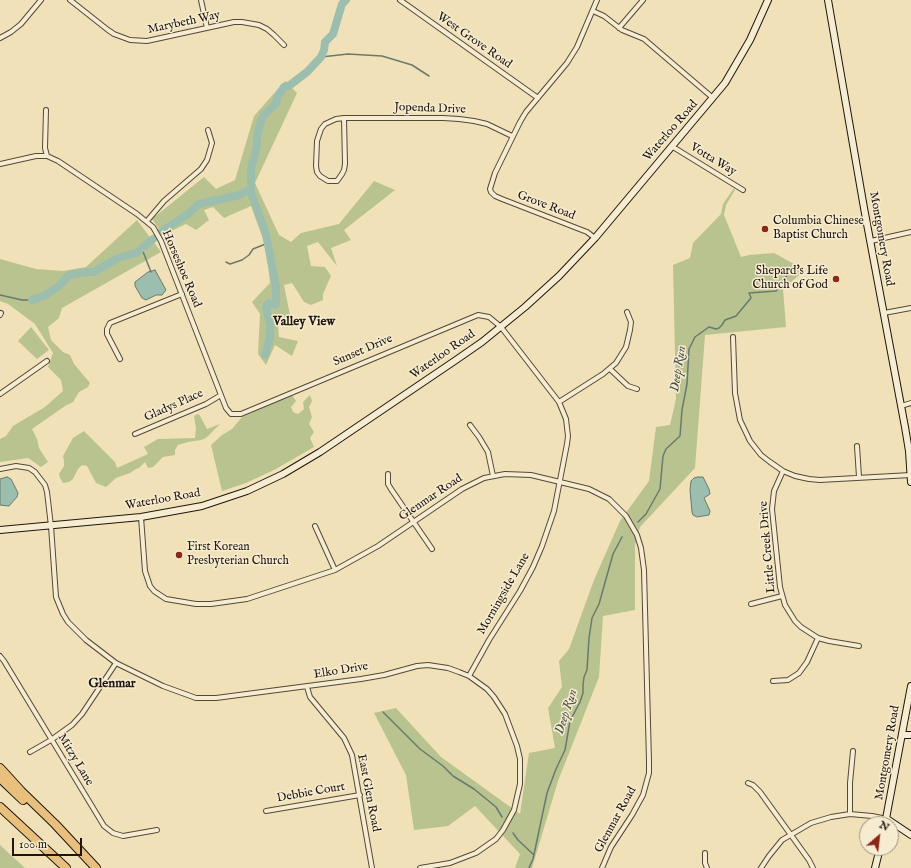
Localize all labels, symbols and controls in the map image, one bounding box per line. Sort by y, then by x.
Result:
street label: Marybeth Way [147,8,221,38]
street label: West Grove Road [434,10,514,72]
street label: Waterloo Road [641,98,701,164]
street label: Jopenda Drive [394,101,466,117]
street label: Votta Way [687,141,739,179]
street label: Grove Road [515,188,577,224]
street label: Montgomery Road [866,191,896,287]
place label: Columbia Chinese Baptist Church [773,215,864,243]
marker: Columbia Chinese Baptist Church [760,224,770,234]
street label: Horseshoe Road [158,228,204,310]
place label: Shepard's Life Church of God [753,265,828,293]
marker: Shepard's Life Church of God [831,274,841,284]
district label: Valley View [273,314,335,330]
street label: Waterloo Road [408,327,478,383]
street label: Sunset Drive [331,332,395,370]
water label: Deep Run [668,345,690,393]
street label: Gladys Place [142,387,206,425]
street label: Glenmar Road [397,472,465,524]
street label: Waterloo Road [124,486,202,514]
street label: Little Creek Drive [757,500,779,594]
place label: First Korean Presbyterian Church [187,541,289,569]
marker: First Korean Presbyterian Church [174,550,184,560]
street label: Morningside Lane [475,551,533,637]
street label: Elko Drive [313,660,369,682]
district label: Glenmar [88,676,136,692]
water label: Deep Run [552,688,582,736]
street label: Montgomery Road [873,705,903,801]
street label: Mitzy Lane [54,731,96,789]
street label: East Glen Road [353,753,383,833]
street label: Debbie Court [276,780,346,806]
street label: Glenmar Road [592,784,640,856]
north arrow [859,816,899,856]
text: N [877,818,892,835]
scale bar [14,830,84,856]
text: 100 m [19,837,47,852]

